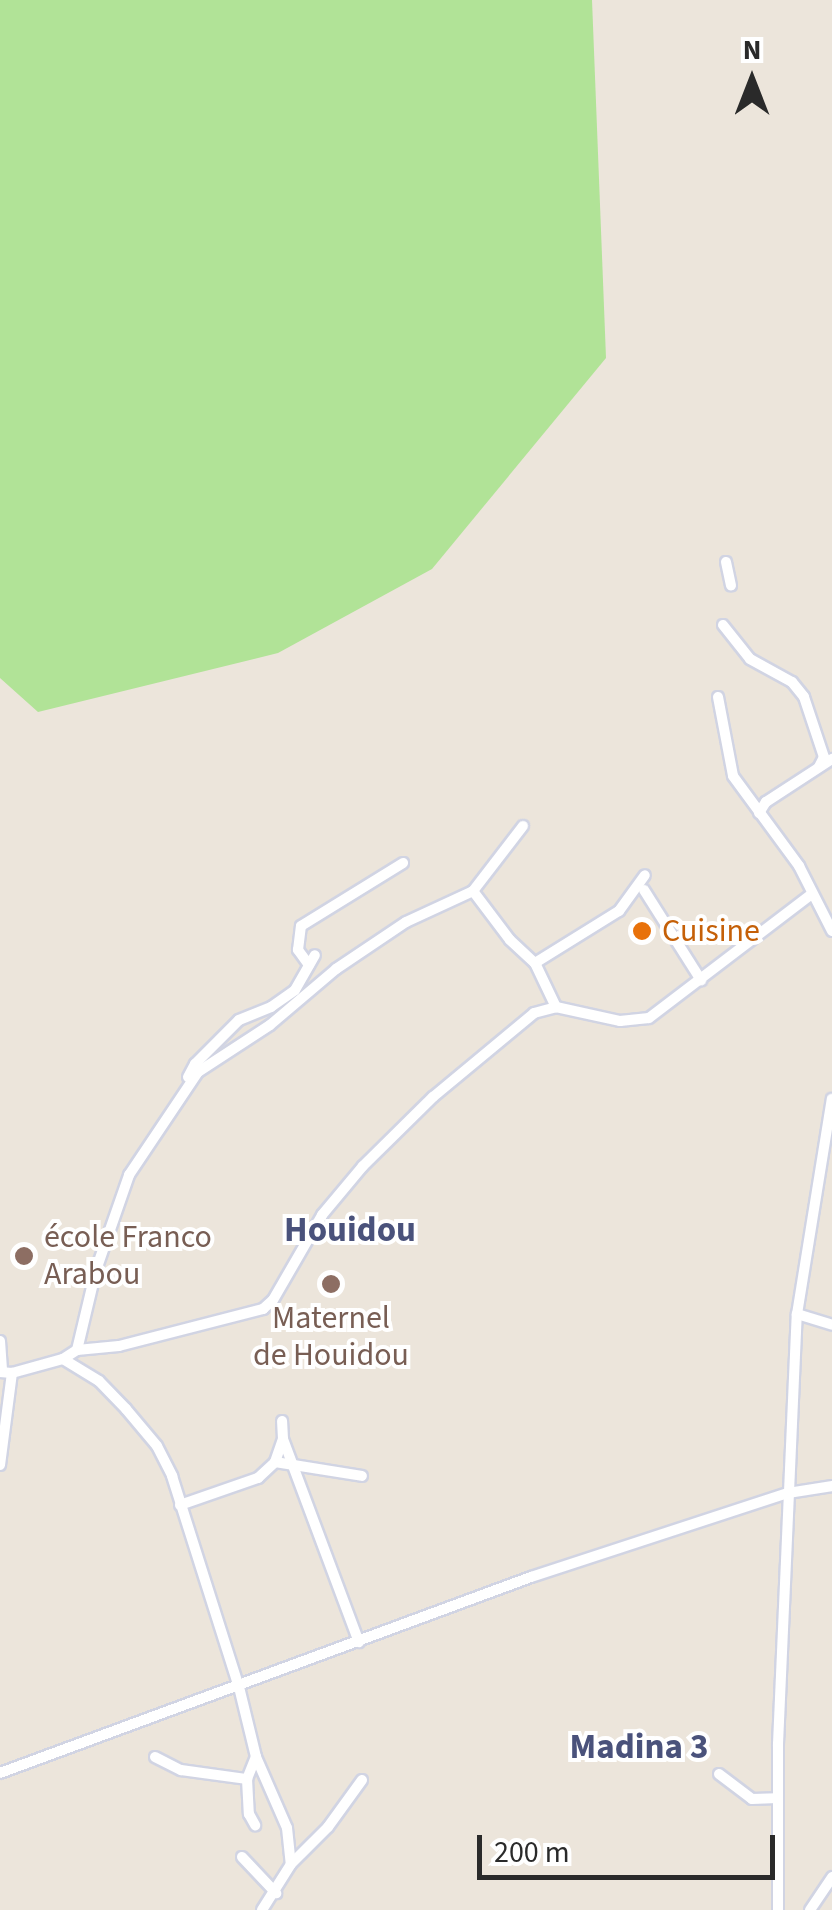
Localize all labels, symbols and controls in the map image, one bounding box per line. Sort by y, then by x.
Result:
north arrow [702,30,802,130]
text: N [743,30,761,70]
place label: Cuisine [662,912,760,950]
marker: Cuisine [631,920,653,942]
district label: Houidou [284,1209,416,1251]
place label: école Franco Arabou [44,1219,212,1294]
marker: école Franco Arabou [13,1245,35,1267]
marker: Maternel de Houidou [320,1273,342,1295]
place label: Maternel de Houidou [253,1300,409,1375]
district label: Madina 3 [570,1726,708,1768]
scale bar [482,1815,780,1877]
text: 200 m [494,1831,570,1874]

